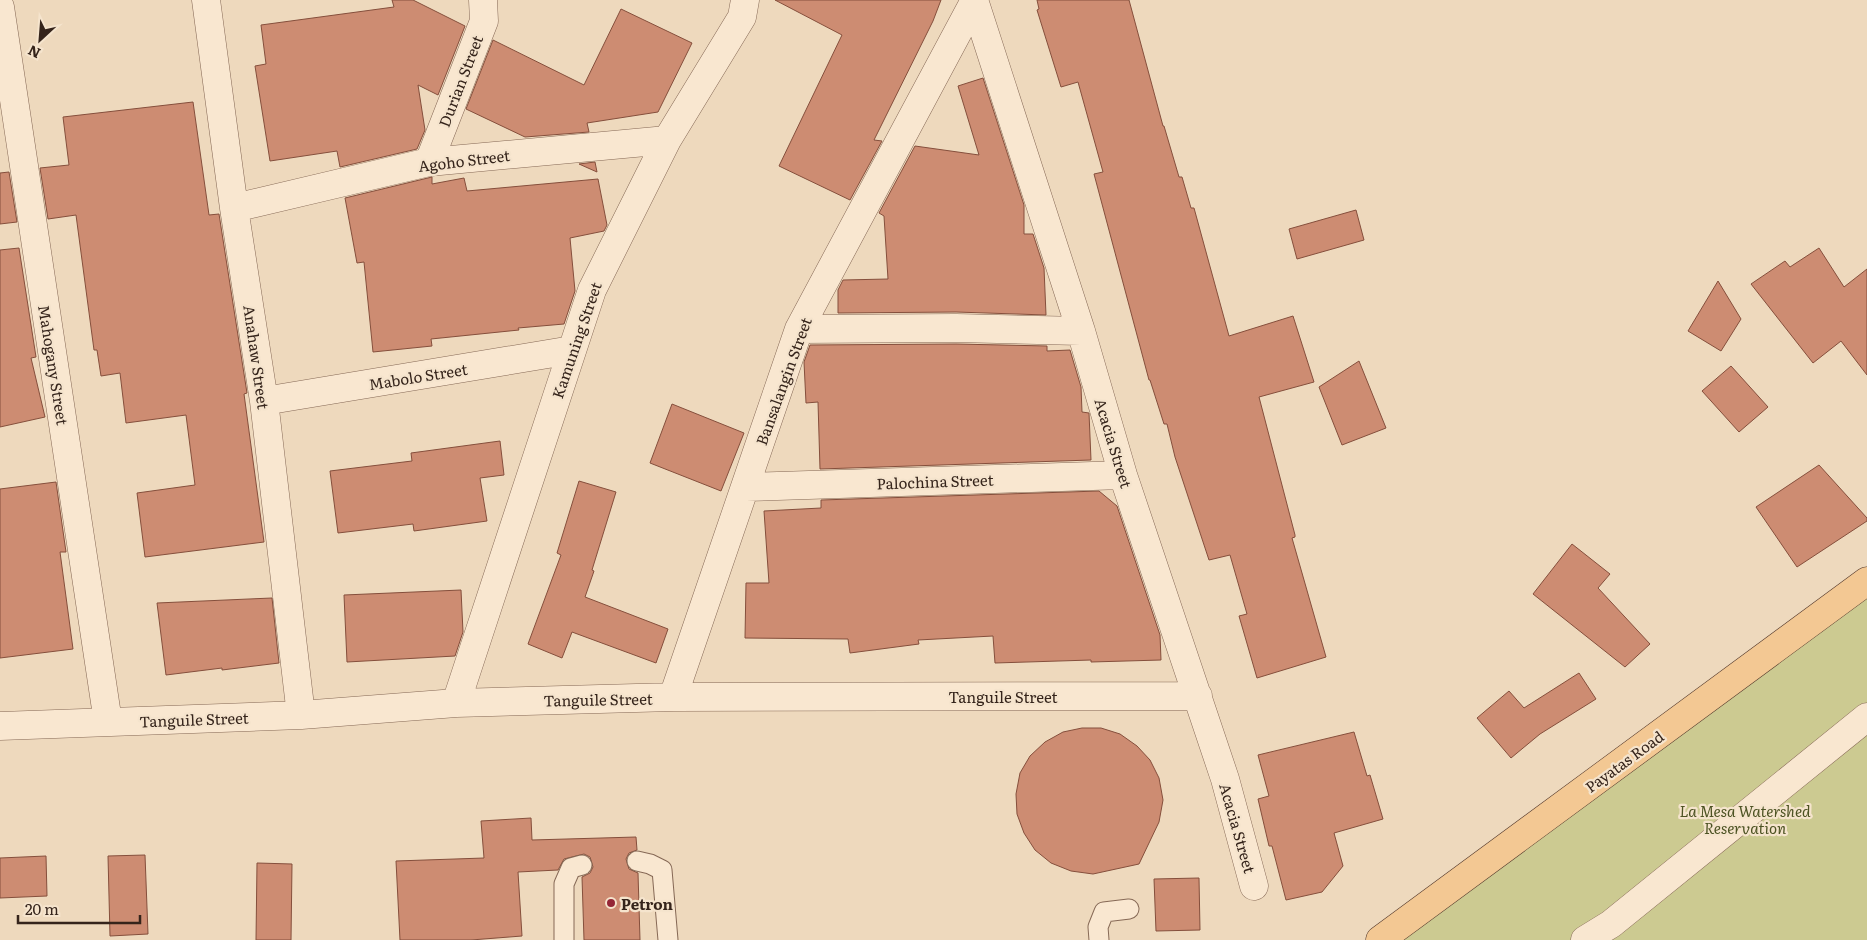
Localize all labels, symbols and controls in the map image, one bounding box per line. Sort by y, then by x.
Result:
north arrow [15,15,65,65]
street label: Durian Street [432,32,488,130]
text: N [24,41,44,64]
street label: Agoho Street [417,143,511,177]
street label: Kamuning Street [545,279,607,401]
street label: Mahogany Street [33,303,75,427]
street label: Anahaw Street [238,303,276,411]
street label: Bansalangin Street [749,314,817,448]
street label: Mabolo Street [367,357,469,395]
street label: Acacia Street [1089,395,1139,491]
street label: Palochina Street [876,467,994,495]
street label: Tanguile Street [948,685,1058,708]
street label: Tanguile Street [543,687,653,711]
street label: Tanguile Street [139,706,249,732]
street label: Payatas Road [1580,725,1668,797]
street label: Acacia Street [1214,780,1262,876]
park label: La Mesa Watershed Reservation [1679,799,1811,839]
scale bar [18,892,140,924]
place label: Petron [621,892,673,915]
text: 20 m [25,897,59,920]
marker: Petron [605,897,617,909]

